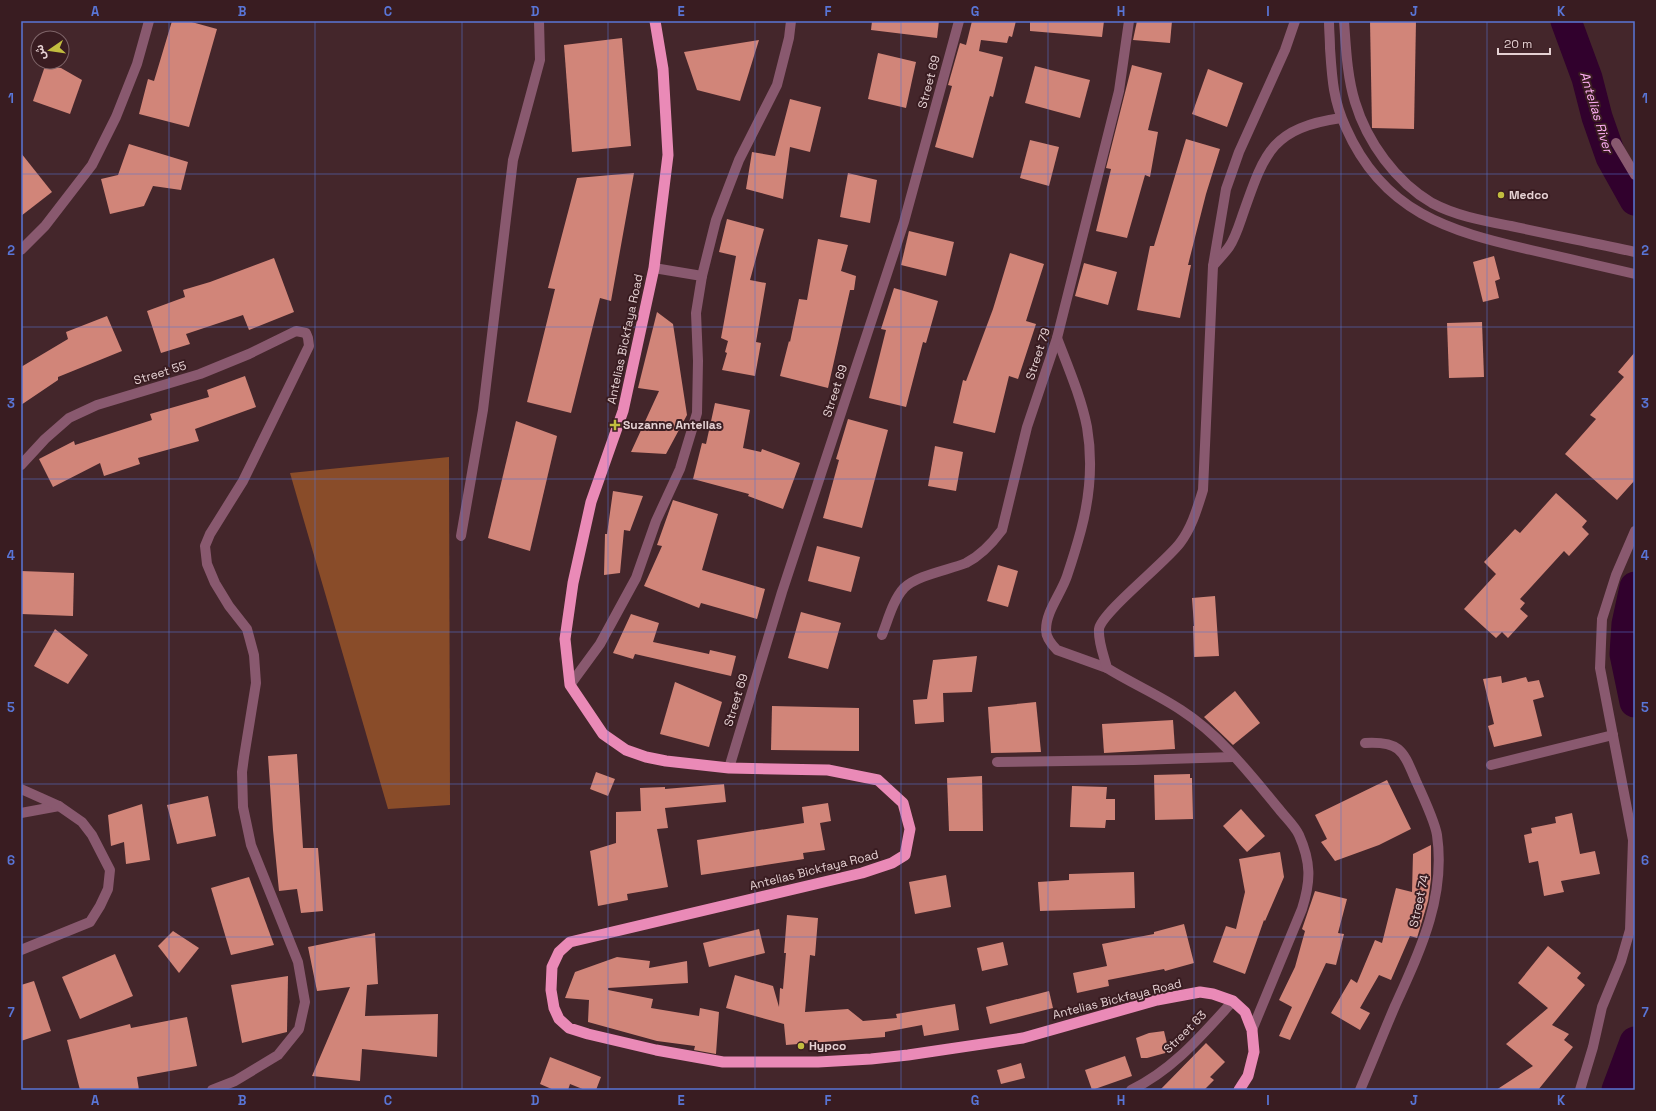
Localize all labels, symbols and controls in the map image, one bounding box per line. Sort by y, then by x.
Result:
text: A [91,3,100,20]
text: B [238,3,247,20]
text: C [384,3,392,20]
text: D [531,3,540,20]
text: E [677,3,685,20]
text: F [825,3,832,20]
text: G [971,3,979,20]
text: H [1117,3,1125,20]
text: I [1266,3,1270,20]
text: J [1410,3,1418,20]
text: K [1557,3,1566,20]
north arrow [30,30,70,70]
scale bar [1498,30,1550,56]
text: 20 m [1504,36,1532,52]
text: ش [32,43,49,61]
street label: Street 69 [914,54,944,110]
water label: Antelias River [1576,69,1618,157]
text: 1 [8,90,14,107]
text: 1 [1642,90,1648,107]
place label: Medco [1509,187,1549,203]
marker: Medco [1496,190,1506,200]
text: 2 [7,242,15,259]
text: 2 [1641,242,1649,259]
street label: Antelias Bickfaya Road [603,273,647,405]
street label: Street 79 [1022,326,1054,382]
street label: Street 55 [132,357,188,389]
street label: Street 69 [819,363,851,419]
text: 3 [7,395,15,412]
text: 3 [1641,395,1649,412]
place label: Suzanne Antelias [623,417,722,433]
marker: Suzanne Antelias [610,420,620,430]
text: 4 [7,547,15,564]
text: 4 [1641,547,1649,564]
street label: Street 69 [720,672,752,728]
text: 5 [7,699,15,716]
text: 5 [1641,699,1649,716]
street label: Antelias Bickfaya Road [748,846,880,894]
text: 6 [7,852,15,869]
text: 6 [1641,852,1649,869]
street label: Street 74 [1406,873,1432,929]
street label: Antelias Bickfaya Road [1051,975,1183,1023]
text: 7 [7,1004,15,1021]
text: 7 [1641,1004,1649,1021]
street label: Street 63 [1160,1007,1210,1057]
place label: Hypco [809,1038,846,1054]
marker: Hypco [796,1041,806,1051]
text: A [91,1092,100,1109]
text: B [238,1092,247,1109]
text: C [384,1092,392,1109]
text: D [531,1092,540,1109]
text: E [677,1092,685,1109]
text: F [825,1092,832,1109]
text: G [971,1092,979,1109]
text: H [1117,1092,1125,1109]
text: I [1266,1092,1270,1109]
text: J [1410,1092,1418,1109]
text: K [1557,1092,1566,1109]

